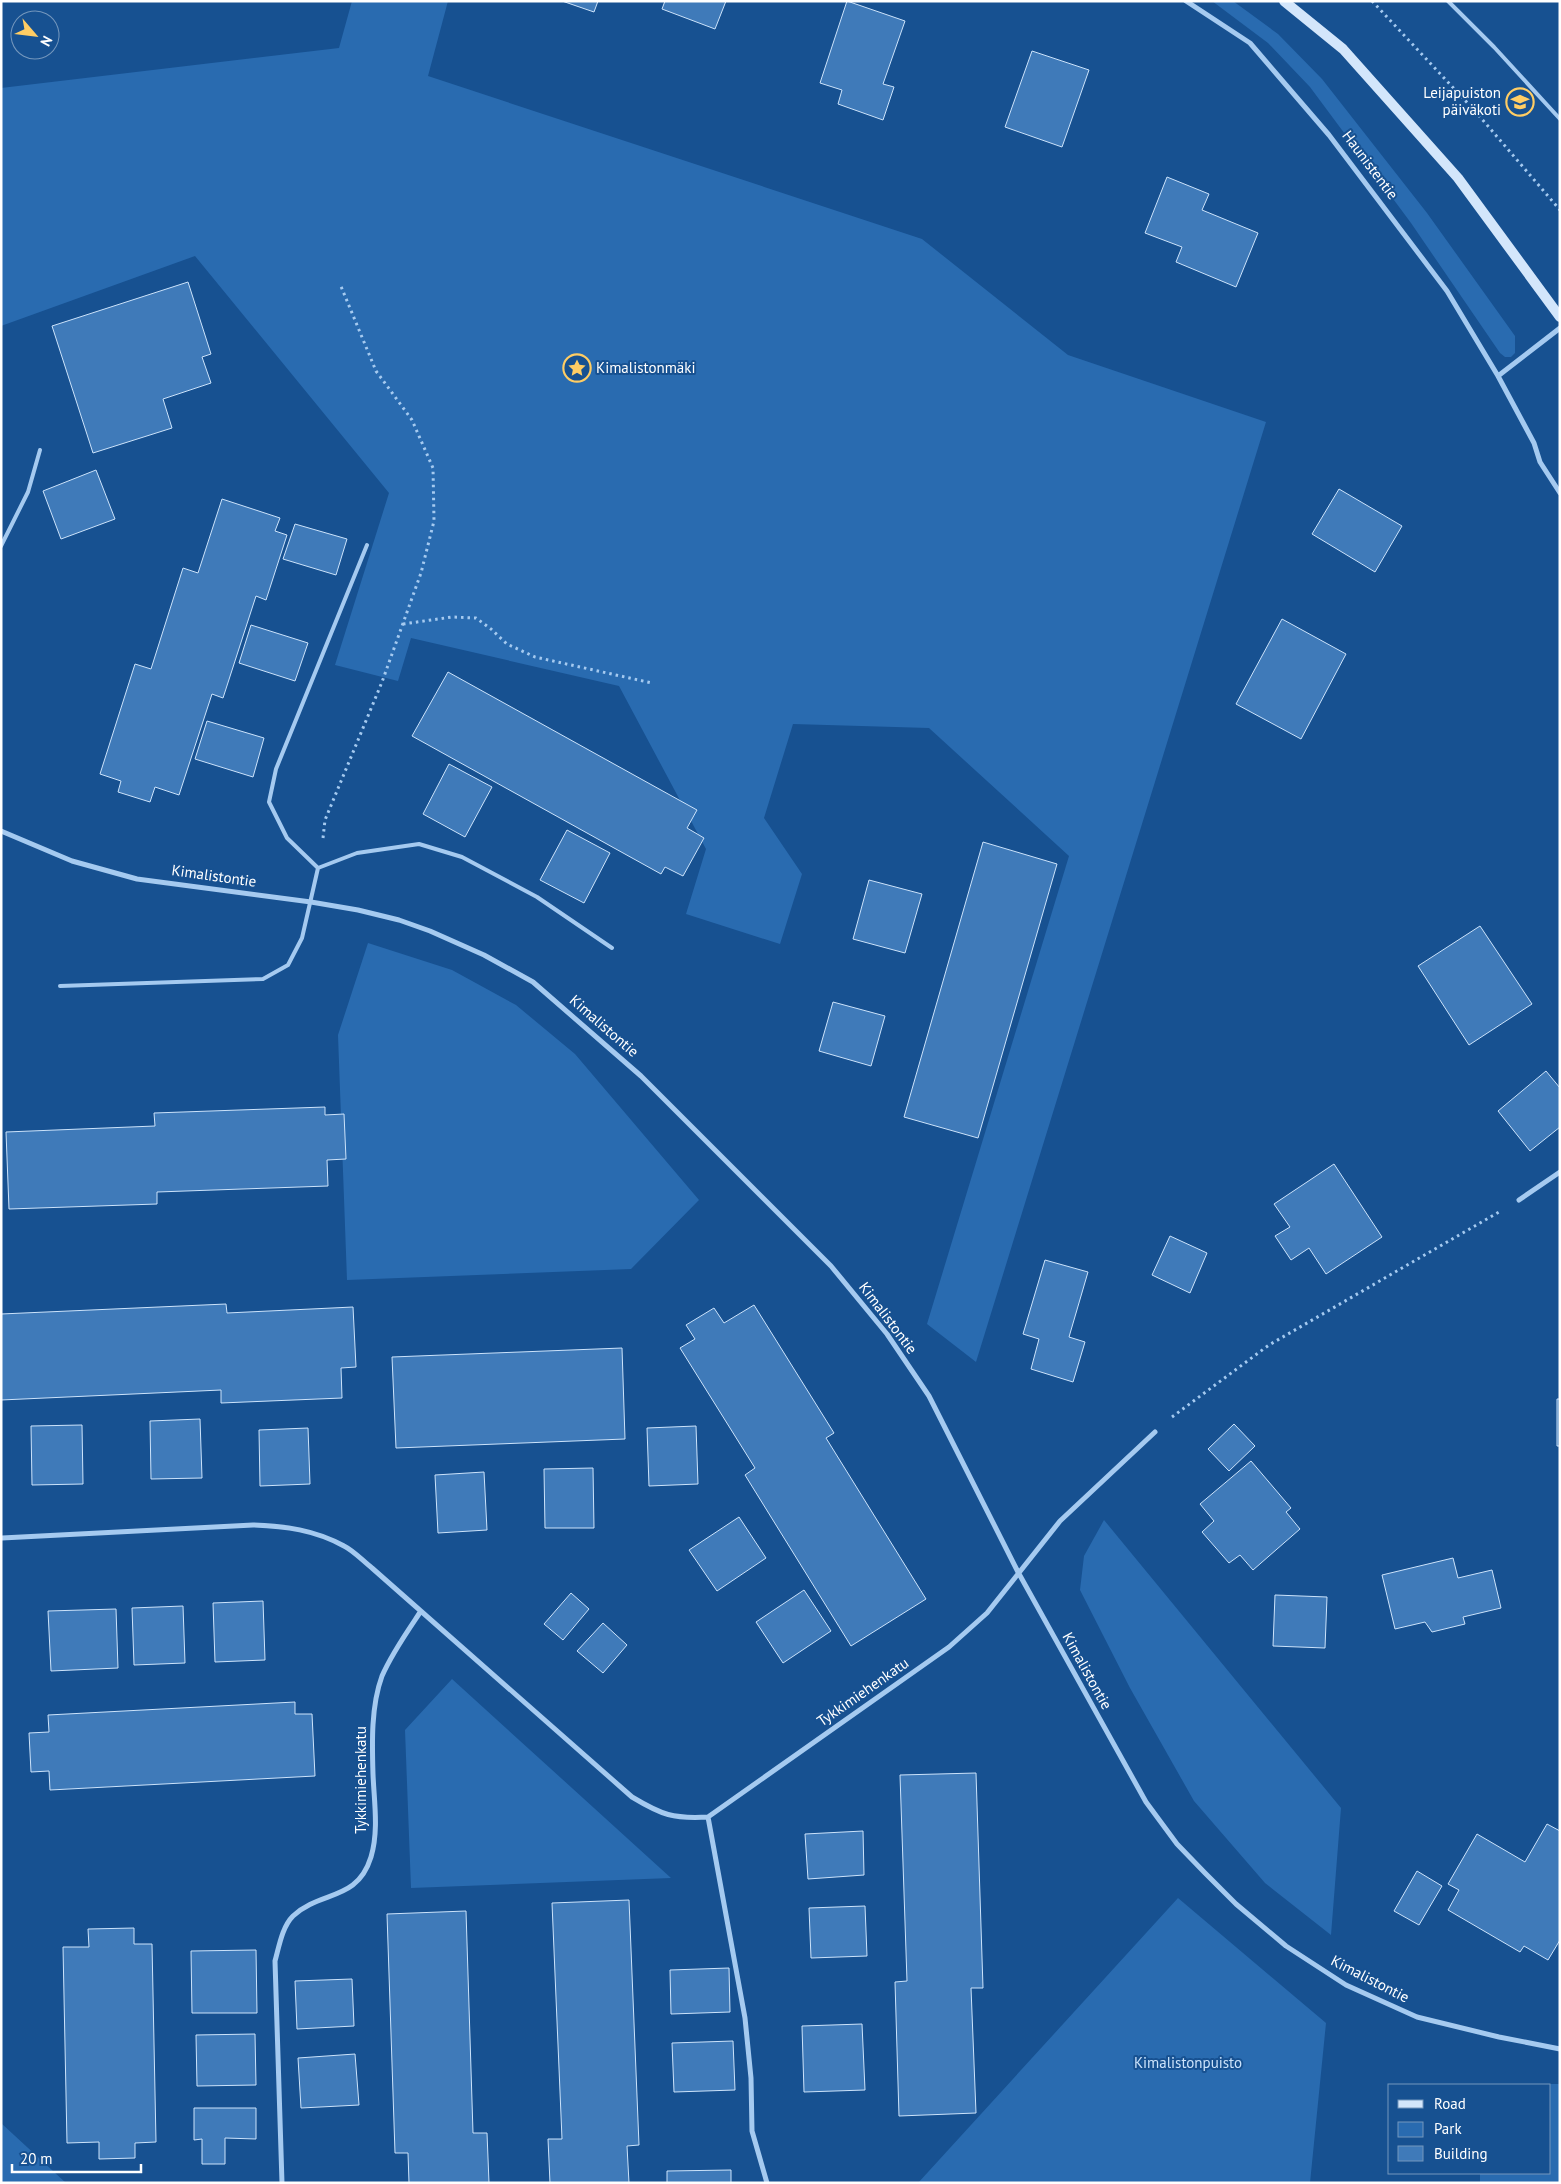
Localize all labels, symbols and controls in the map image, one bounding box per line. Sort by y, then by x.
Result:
north arrow [10,10,60,60]
text: N [36,33,57,49]
place label: Leijapuiston päiväkoti [1423,83,1501,119]
school or university icon: Leijapuiston päiväkoti [1505,87,1535,117]
street label: Haunistentie [1338,126,1403,203]
place icon: Kimalistonmäki [562,353,592,383]
place label: Kimalistonmäki [596,358,696,377]
street label: Kimalistontie [170,860,258,891]
street label: Kimalistontie [566,990,643,1061]
street label: Kimalistontie [855,1278,922,1358]
street label: Kimalistontie [1058,1629,1116,1713]
street label: Tykkimiehenkatu [813,1653,912,1730]
street label: Tykkimiehenkatu [351,1726,370,1834]
street label: Kimalistontie [1328,1951,1413,2006]
park label: Kimalistonpuisto [1134,2053,1242,2072]
legend [1388,2084,1551,2174]
text: Road [1434,2094,1466,2113]
text: Park [1434,2119,1462,2138]
scale bar [12,2142,141,2174]
text: Building [1434,2144,1488,2163]
text: 20 m [20,2149,53,2168]

